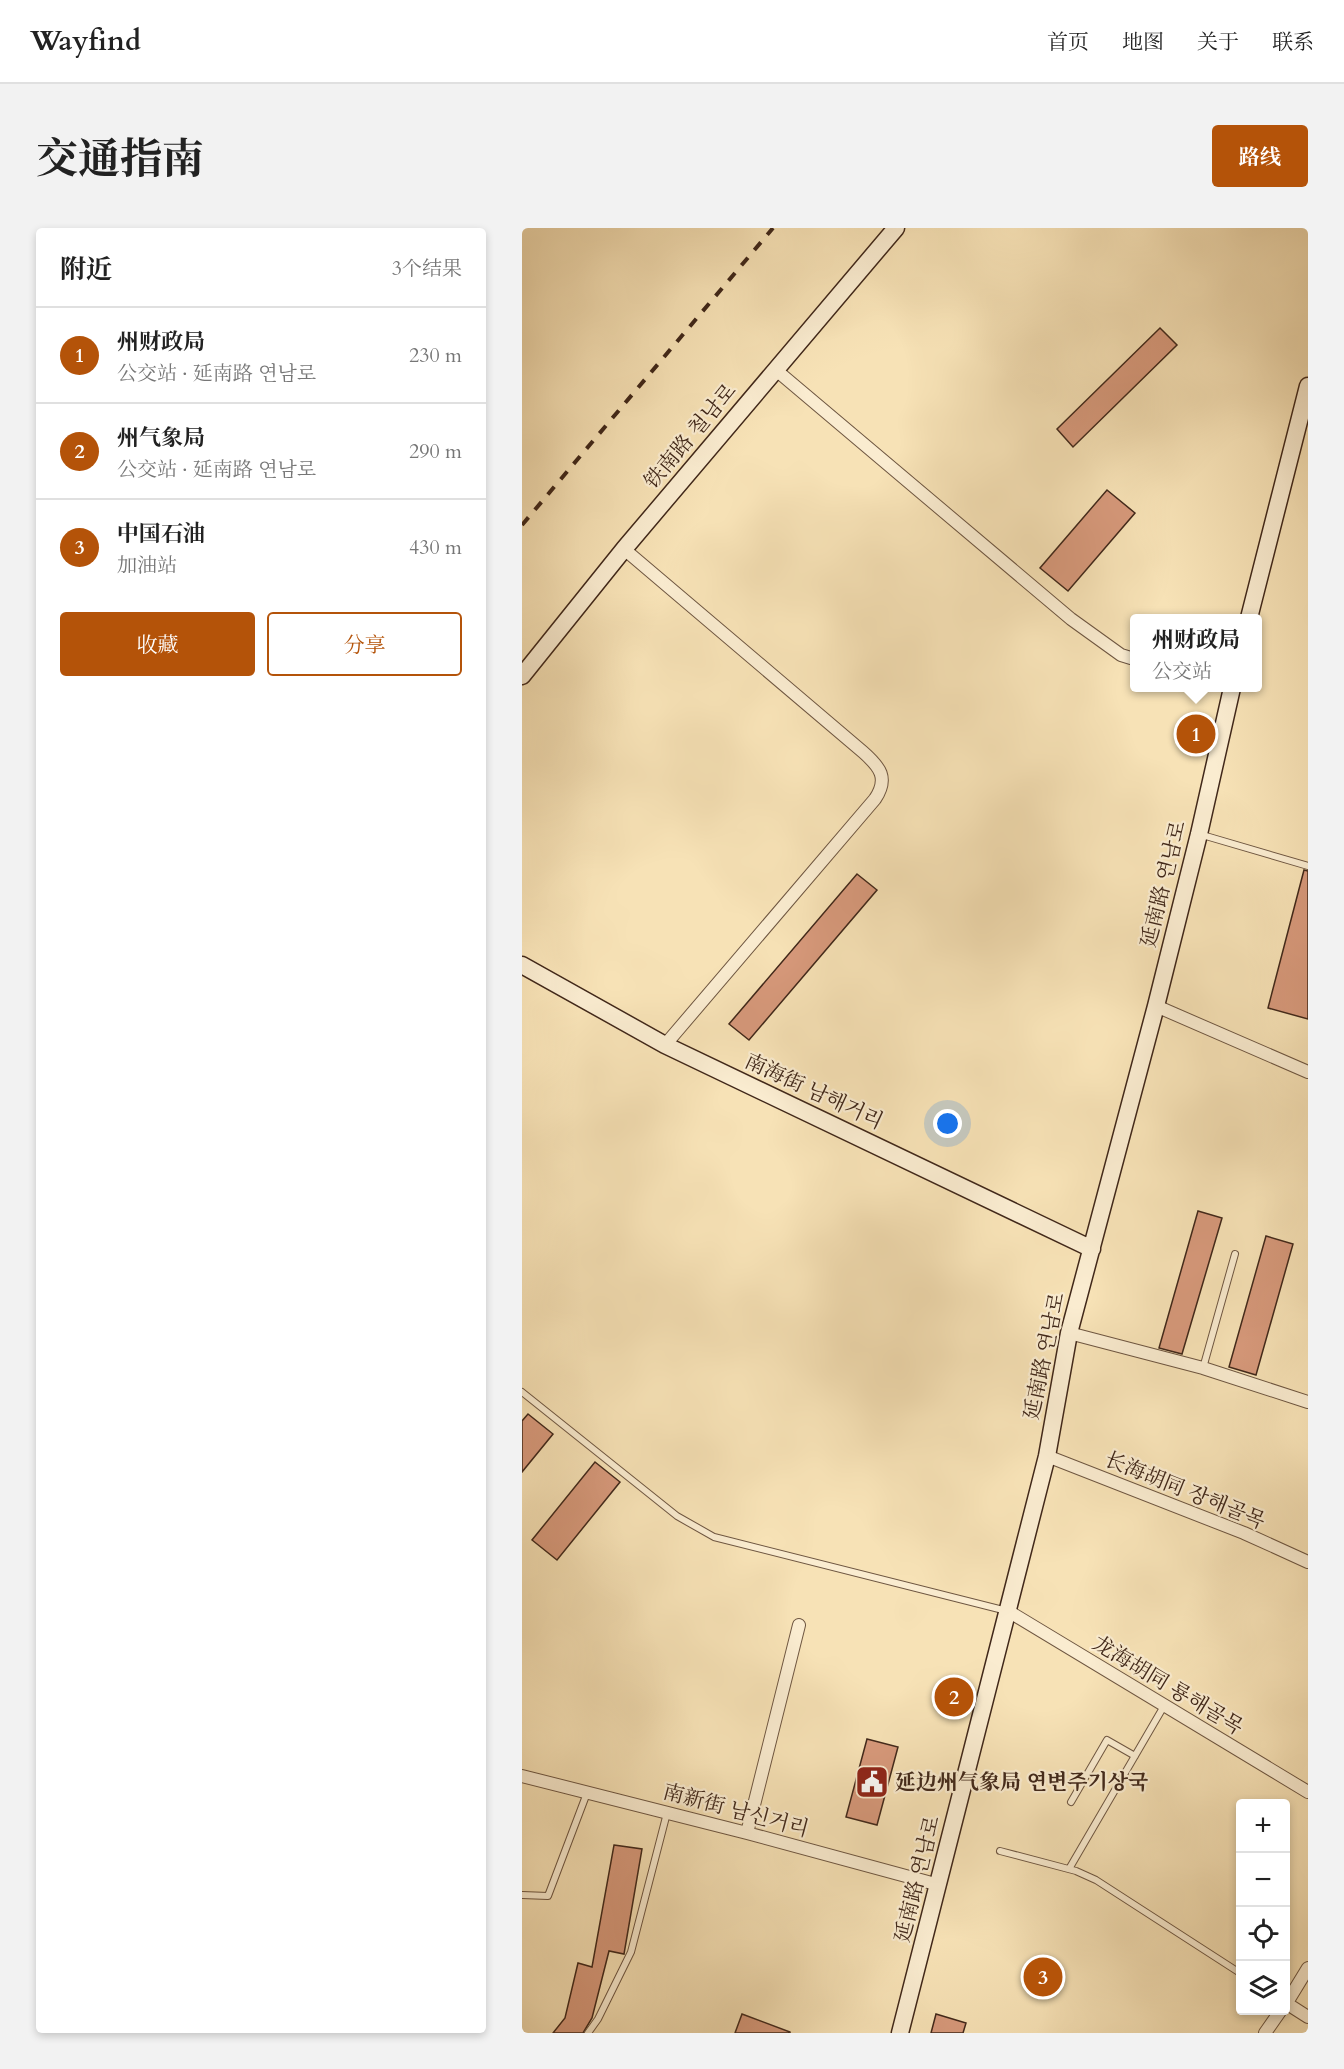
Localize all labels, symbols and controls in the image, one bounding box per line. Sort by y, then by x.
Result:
text: Wayfind [30,22,141,60]
text: 首页 [1047,28,1089,57]
text: 地图 [1122,28,1164,57]
text: 关于 [1197,28,1239,57]
text: 联系 [1272,28,1314,57]
button: 路线 [1212,125,1308,187]
text: 交通指南 [36,131,204,188]
text: 附近 [60,252,112,287]
text: 3个结果 [392,255,462,282]
text: 州财政局 [117,327,205,357]
text: 1 [74,342,85,369]
text: 230 m [409,342,462,369]
text: 公交站 · 延南路 연남로 [117,360,316,387]
street label: 铁南路 철남로 [638,377,743,495]
text: 州气象局 [117,423,205,453]
text: 2 [74,438,85,465]
text: 290 m [409,438,462,465]
text: 公交站 · 延南路 연남로 [117,456,316,483]
text: 中国石油 [117,519,205,549]
text: 3 [74,534,85,561]
text: 430 m [409,534,462,561]
text: 加油站 [117,552,177,579]
button: 收藏 [60,612,255,676]
button: 分享 [267,612,462,676]
popup [1130,614,1262,692]
text: 州财政局 [1152,625,1240,655]
text: 公交站 [1152,658,1212,685]
pin: 1 [1176,712,1216,756]
street label: 延南路 연남로 [1134,818,1193,950]
street label: 南海街 남해거리 [740,1047,888,1136]
your location [933,1109,962,1138]
street label: 延南路 연남로 [1017,1290,1072,1422]
street label: 长海胡同 장해골목 [1100,1445,1269,1536]
street label: 龙海胡同 룡해골목 [1087,1629,1248,1742]
pin: 2 [934,1674,974,1720]
public building icon: 延边州气象局 연변주기상국 [854,1764,890,1800]
place label: 延边州气象局 연변주기상국 [895,1768,1148,1797]
street label: 南新街 남신거리 [660,1777,812,1844]
map controls [1236,1799,1290,2015]
button: + [1236,1799,1290,1853]
street label: 延南路 연남로 [888,1813,947,1945]
button: − [1236,1853,1290,1907]
button: locate [1236,1907,1290,1961]
pin: 3 [1024,1954,1062,2000]
button: layers [1236,1961,1290,2015]

